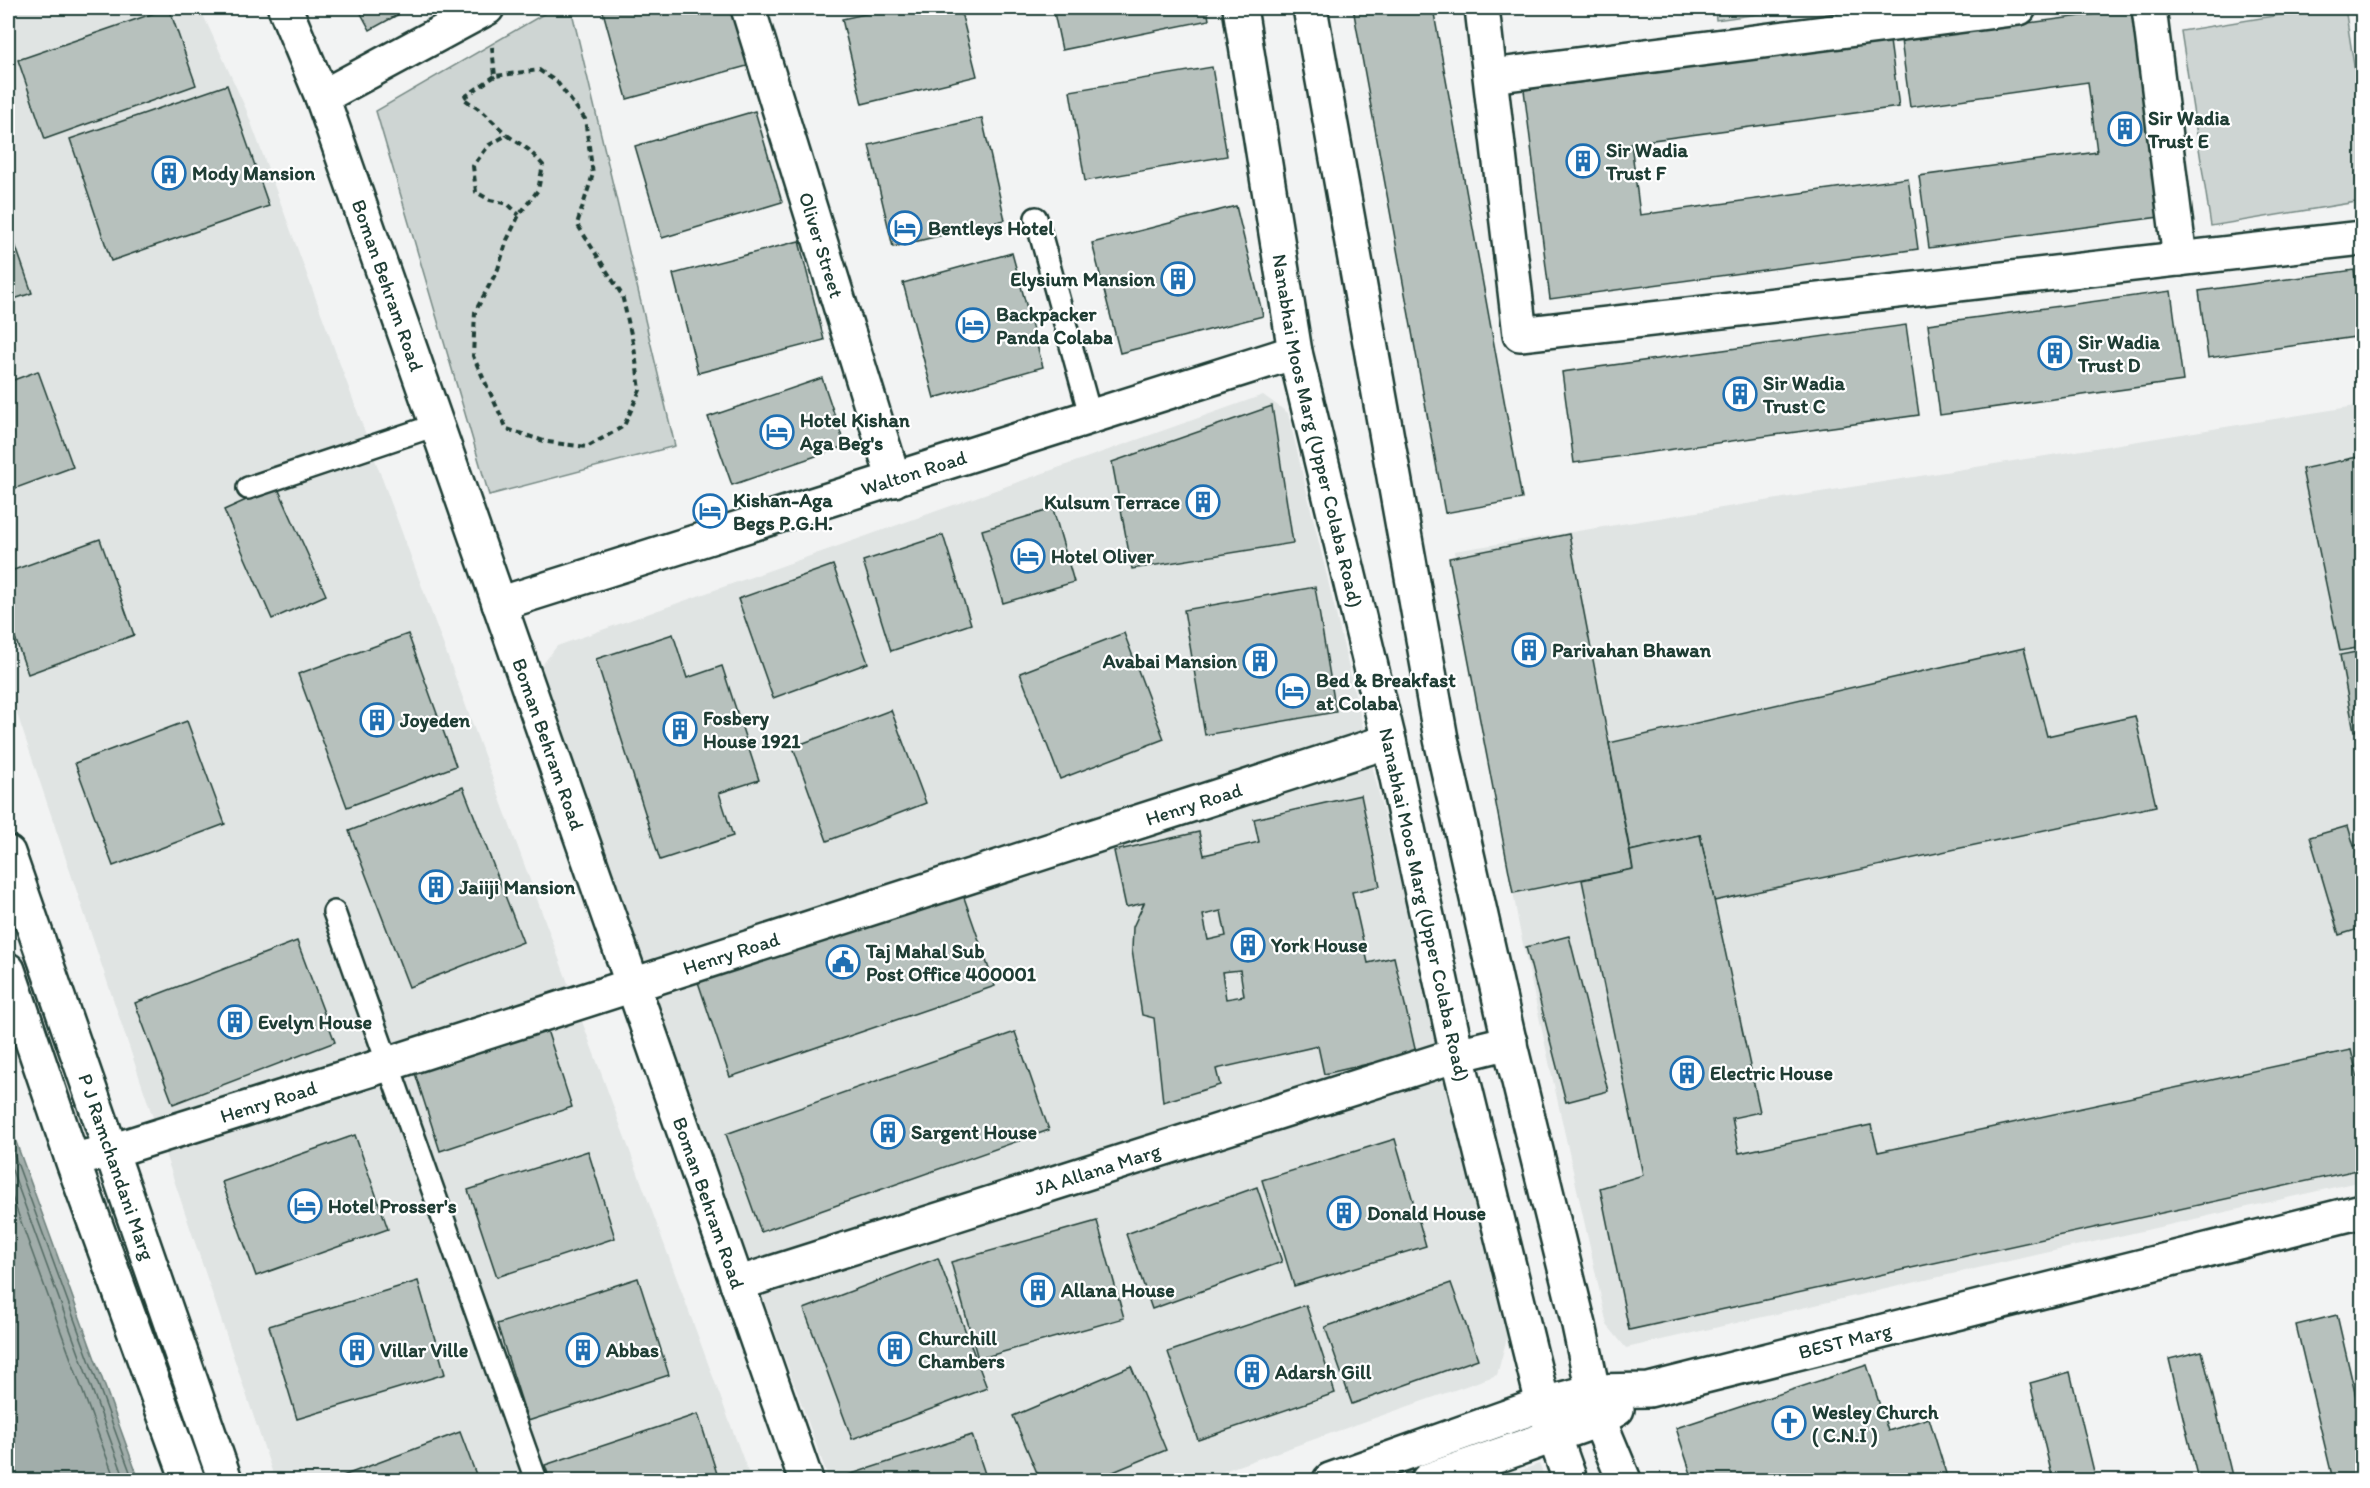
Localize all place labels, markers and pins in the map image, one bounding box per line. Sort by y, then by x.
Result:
place label: Sir Wadia Trust E [2147,106,2231,153]
building icon: Sir Wadia Trust E [2107,111,2143,147]
place label: Sir Wadia Trust F [1605,138,1689,185]
building icon: Sir Wadia Trust F [1565,143,1601,179]
building icon: Mody Mansion [151,155,187,191]
place label: Mody Mansion [192,161,315,186]
hotel icon: Bentleys Hotel [887,210,923,246]
place label: Bentleys Hotel [928,216,1054,241]
building icon: Elysium Mansion [1160,261,1196,297]
place label: Elysium Mansion [1010,267,1156,292]
place label: Backpacker Panda Colaba [996,302,1113,349]
hotel icon: Backpacker Panda Colaba [955,307,991,343]
place label: Sir Wadia Trust D [2077,330,2161,377]
building icon: Sir Wadia Trust D [2037,335,2073,371]
place label: Sir Wadia Trust C [1762,371,1846,418]
building icon: Sir Wadia Trust C [1722,376,1758,412]
place label: Hotel Kishan Aga Beg's [799,408,910,456]
hotel icon: Hotel Kishan Aga Beg's [759,414,795,450]
building icon: Kulsum Terrace [1185,484,1221,520]
place label: Kishan-Aga Begs P.G.H. [733,488,833,536]
place label: Kulsum Terrace [1044,490,1180,514]
hotel icon: Kishan-Aga Begs P.G.H. [692,493,728,529]
hotel icon: Hotel Oliver [1010,538,1046,574]
place label: Hotel Oliver [1051,544,1154,568]
building icon: Parivahan Bhawan [1511,632,1547,668]
place label: Parivahan Bhawan [1552,638,1712,662]
building icon: Avabai Mansion [1242,643,1278,679]
place label: Avabai Mansion [1102,649,1237,673]
place label: Bed & Breakfast at Colaba [1316,668,1456,715]
hotel icon: Bed & Breakfast at Colaba [1275,673,1311,709]
building icon: Joyeden [359,702,395,738]
place label: Fosbery House 1921 [703,706,801,753]
place label: Joyeden [399,708,471,733]
building icon: Fosbery House 1921 [662,711,698,747]
building icon: Jaiiji Mansion [418,869,454,905]
place label: Jaiiji Mansion [458,875,576,900]
building icon: York House [1230,927,1266,963]
place label: York House [1270,933,1368,957]
place label: Taj Mahal Sub Post Office 400001 [865,939,1037,986]
public building icon: Taj Mahal Sub Post Office 400001 [825,944,861,980]
building icon: Evelyn House [217,1004,253,1040]
place label: Evelyn House [258,1010,373,1035]
building icon: Electric House [1669,1055,1705,1091]
place label: Electric House [1710,1061,1834,1085]
building icon: Sargent House [870,1114,906,1150]
place label: Sargent House [911,1120,1038,1145]
hotel icon: Hotel Prosser's [287,1188,323,1224]
place label: Hotel Prosser's [328,1194,457,1218]
building icon: Donald House [1326,1195,1362,1231]
place label: Donald House [1367,1201,1487,1225]
building icon: Allana House [1020,1272,1056,1308]
place label: Allana House [1060,1278,1175,1302]
place label: Churchill Chambers [918,1326,1005,1373]
building icon: Churchill Chambers [877,1331,913,1367]
building icon: Villar Ville [339,1332,375,1368]
building icon: Abbas [565,1332,601,1368]
place label: Villar Ville [380,1338,469,1362]
place label: Abbas [605,1338,659,1362]
building icon: Adarsh Gill [1234,1354,1270,1390]
place label: Adarsh Gill [1274,1360,1372,1384]
place label: Wesley Church ( C.N.I ) [1812,1400,1939,1448]
church icon: Wesley Church ( C.N.I ) [1771,1405,1807,1441]

